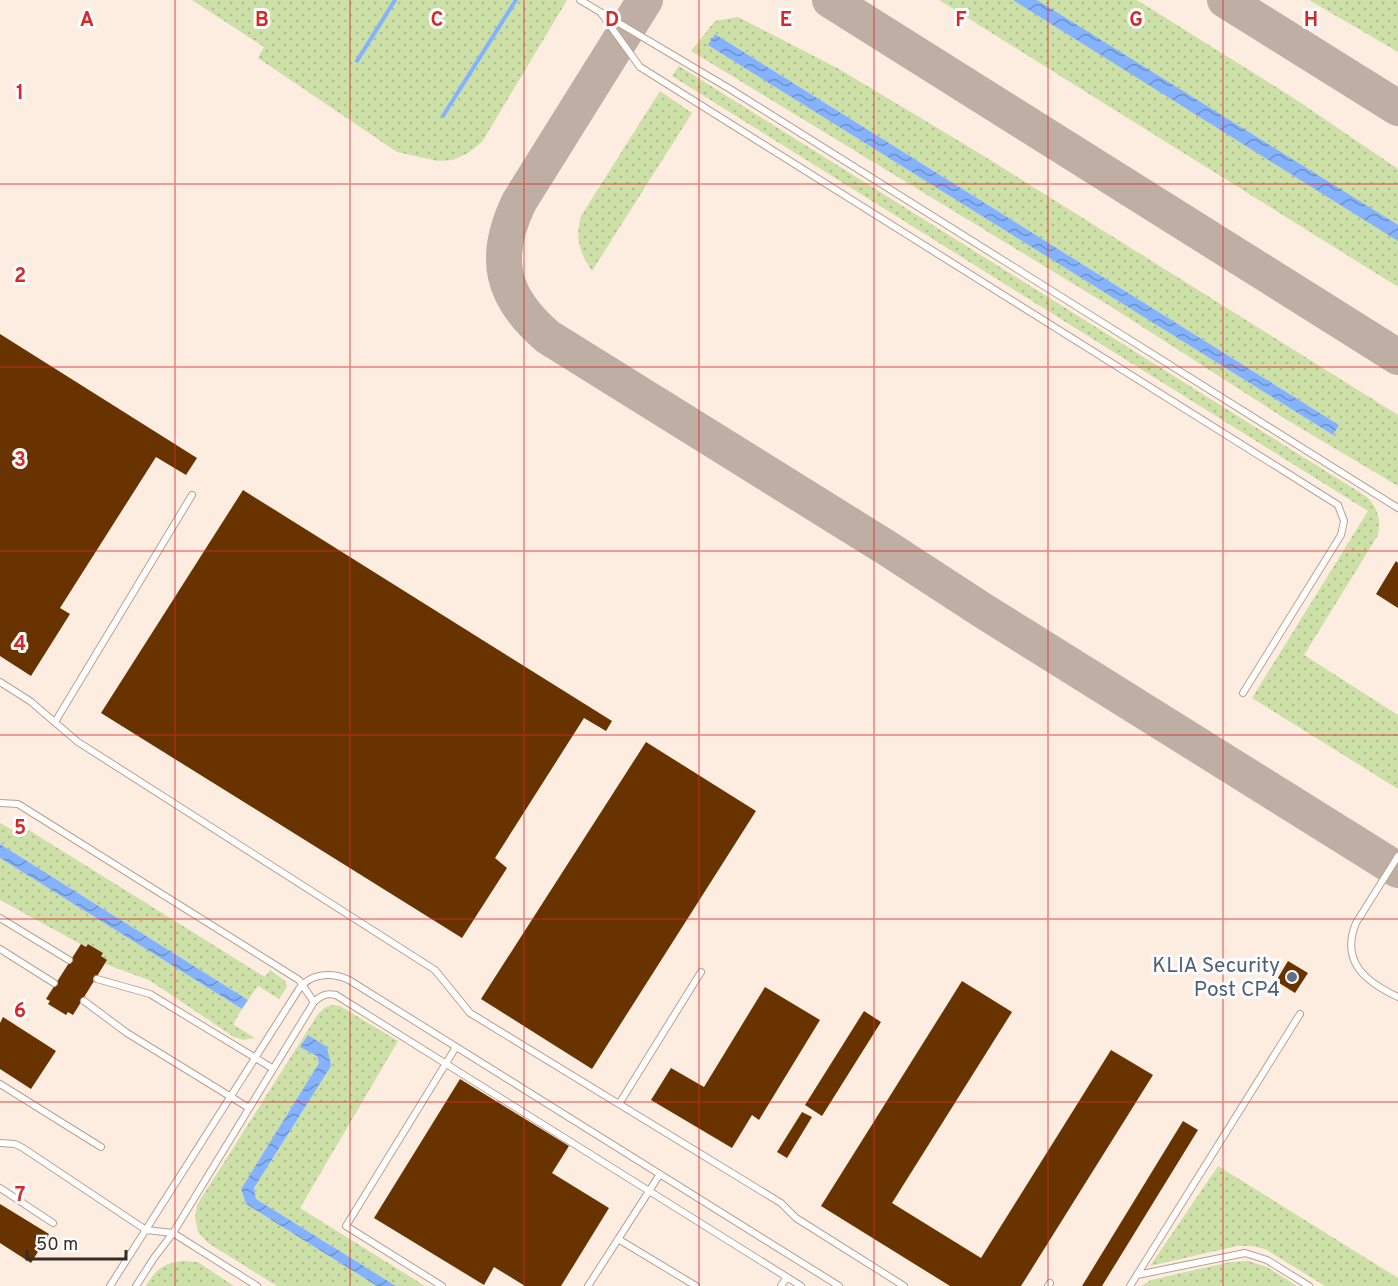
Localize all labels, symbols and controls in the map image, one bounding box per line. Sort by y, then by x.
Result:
text: A [80,8,94,34]
text: B [255,8,269,34]
text: C [431,8,443,34]
text: D [605,8,619,34]
text: E [780,8,792,34]
text: F [955,8,967,34]
text: G [1129,8,1143,34]
text: H [1304,8,1318,34]
text: 1 [16,81,24,107]
text: 2 [14,264,26,290]
text: 3 [14,448,26,474]
text: 4 [14,632,26,658]
text: 5 [14,816,26,842]
place label: KLIA Security Post CP4 [1152,953,1280,1004]
marker: KLIA Security Post CP4 [1285,970,1299,984]
text: 6 [14,999,26,1025]
text: 7 [15,1183,25,1209]
scale bar [27,1223,126,1261]
text: 50 m [36,1234,78,1257]

